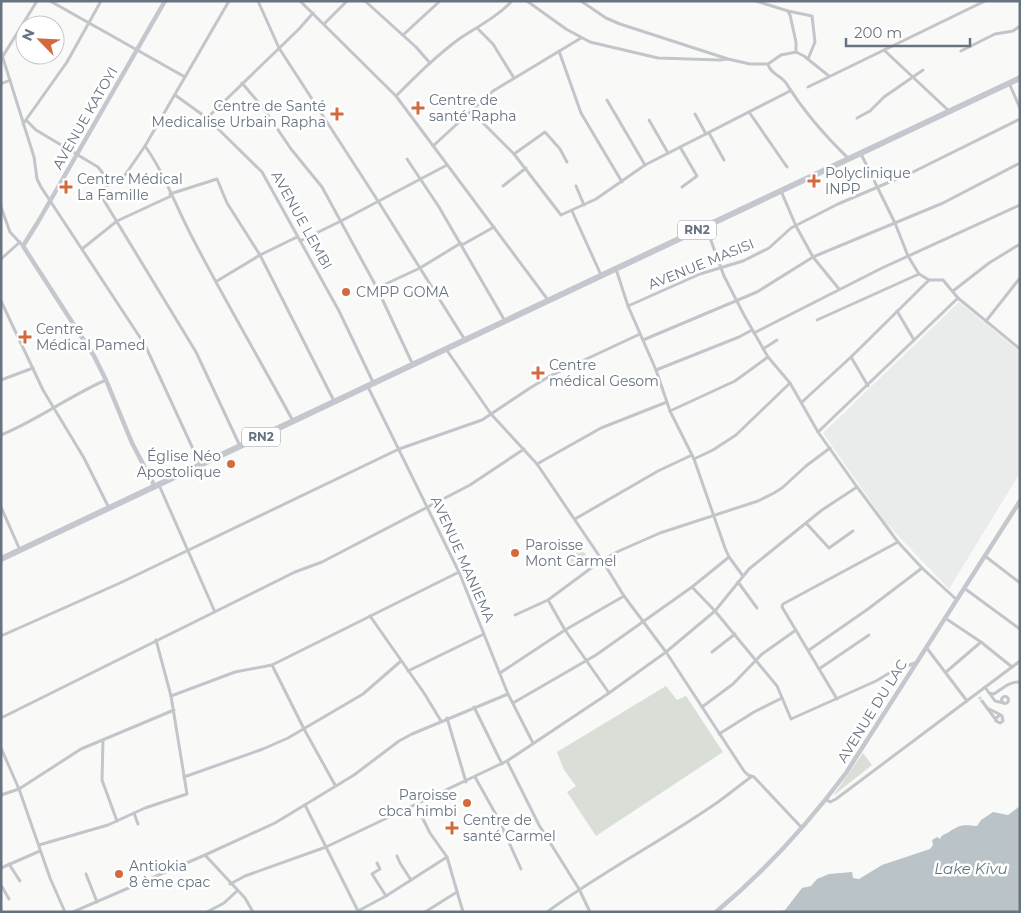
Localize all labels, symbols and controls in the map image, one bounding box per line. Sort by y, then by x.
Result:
north arrow [15,15,65,65]
scale bar [846,15,970,47]
text: 200 m [854,23,902,42]
text: N [18,26,39,44]
street label: AVENUE KATOYI [48,64,122,172]
place label: Centre de santé Rapha [429,91,517,125]
place label: Centre de Santé Medicalise Urbain Rapha [152,97,326,131]
marker: Centre de santé Rapha [411,101,425,115]
marker: Centre de Santé Medicalise Urbain Rapha [330,107,344,121]
place label: Polyclinique INPP [825,164,911,198]
street label: AVENUE LEMBI [268,168,336,272]
place label: Centre Médical La Famille [77,170,183,204]
marker: Polyclinique INPP [807,174,821,188]
marker: Centre Médical La Famille [59,180,73,194]
road number: RN2 [678,220,716,240]
street label: AVENUE MASISI [645,234,757,294]
place label: CMPP GOMA [356,283,450,301]
marker: CMPP GOMA [340,286,352,298]
place label: Centre Médical Pamed [36,320,146,354]
marker: Centre Médical Pamed [18,330,32,344]
place label: Centre médical Gesom [549,356,659,390]
marker: Centre médical Gesom [531,366,545,380]
road number: RN2 [242,428,280,447]
place label: Église Néo Apostolique [137,447,221,481]
marker: Église Néo Apostolique [225,458,237,470]
street label: AVENUE MANIEMA [427,493,499,626]
place label: Paroisse Mont Carmel [525,536,617,570]
marker: Paroisse Mont Carmel [509,547,521,559]
street label: AVENUE DU LAC [833,656,911,766]
place label: Paroisse cbca himbi [379,786,457,820]
marker: Paroisse cbca himbi [461,797,473,809]
place label: Centre de santé Carmel [463,811,556,845]
marker: Centre de santé Carmel [445,821,459,835]
place label: Antiokia 8 ème cpac [129,857,211,891]
water label: Lake Kivu [934,859,1008,878]
marker: Antiokia 8 ème cpac [113,868,125,880]

